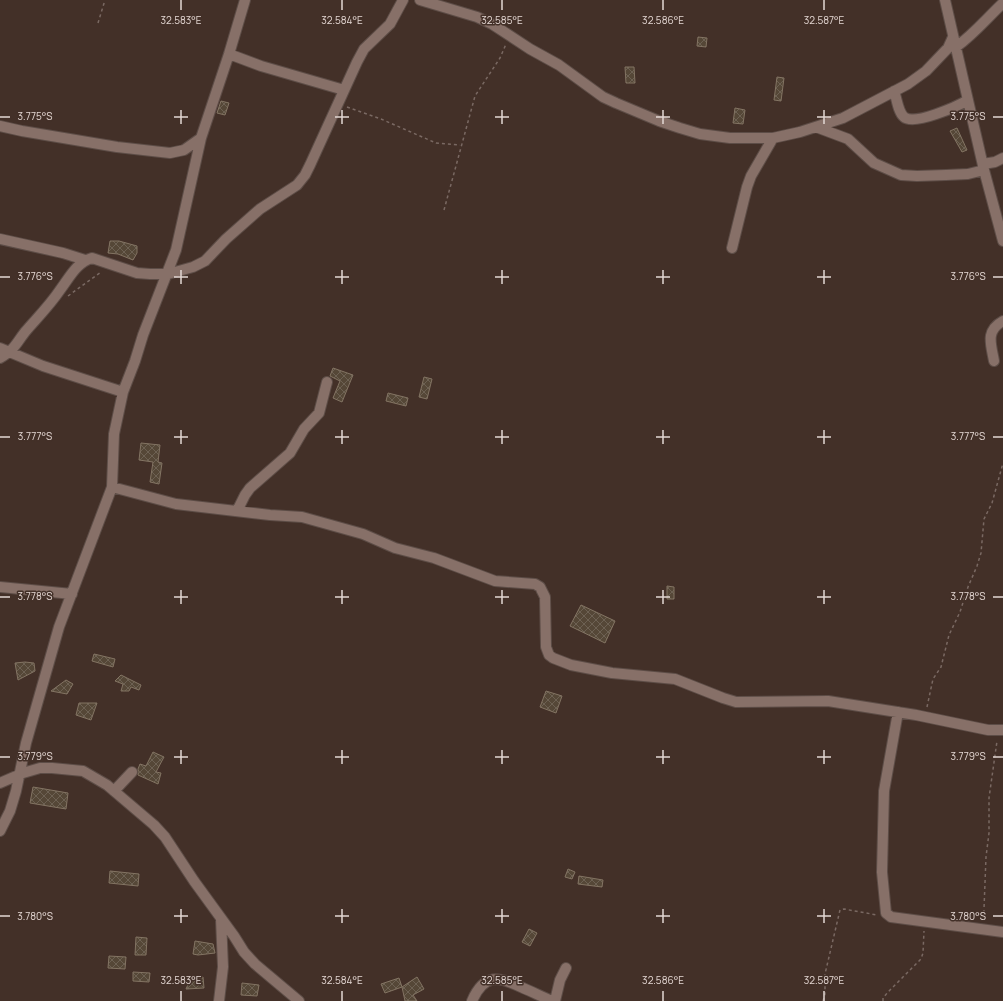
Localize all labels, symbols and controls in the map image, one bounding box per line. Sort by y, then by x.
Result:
text: 32.583°E [160,13,202,27]
text: 32.584°E [321,13,363,27]
text: 32.585°E [481,13,523,27]
text: 32.586°E [642,13,684,27]
text: 32.587°E [804,13,845,27]
text: 3.775°S [18,109,52,123]
text: 3.775°S [951,109,985,123]
text: 3.776°S [17,269,53,283]
text: 3.776°S [950,269,986,283]
text: 3.777°S [18,429,52,443]
text: 3.777°S [951,429,985,443]
text: 3.778°S [18,589,52,603]
text: 3.778°S [951,589,985,603]
text: 3.779°S [17,749,53,763]
text: 3.779°S [950,749,986,763]
text: 3.780°S [17,909,53,923]
text: 3.780°S [950,909,986,923]
text: 32.583°E [160,973,202,987]
text: 32.584°E [321,973,363,987]
text: 32.585°E [481,973,523,987]
text: 32.586°E [642,973,684,987]
text: 32.587°E [804,973,845,987]

